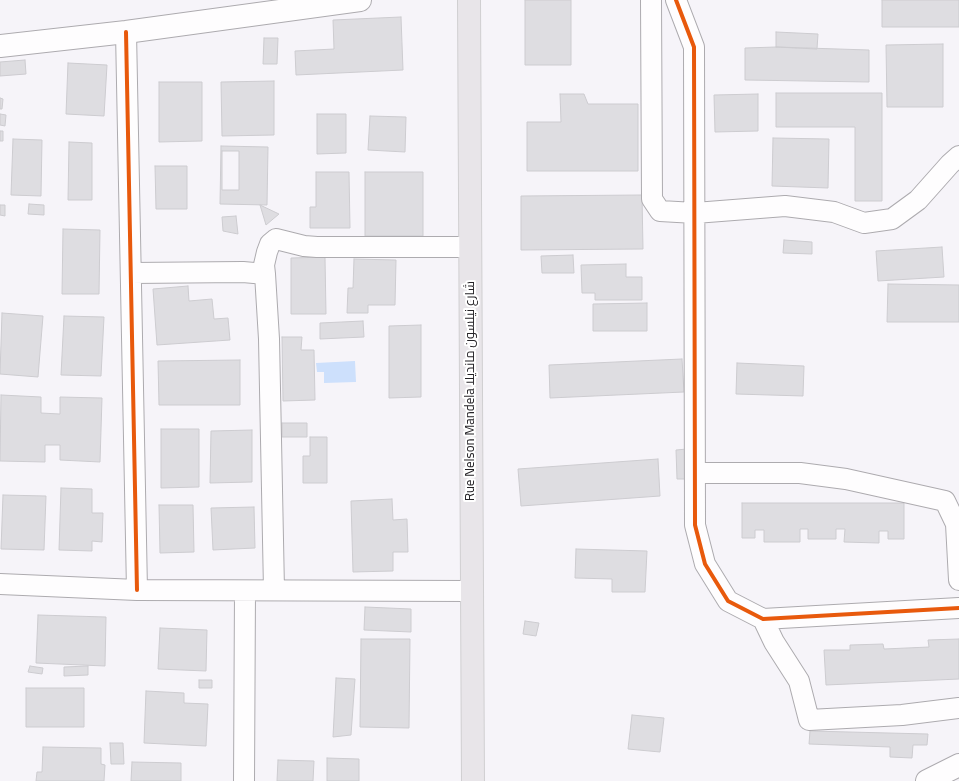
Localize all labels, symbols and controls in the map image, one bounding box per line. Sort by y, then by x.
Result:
street label: Rue Nelson Mandela شارع نيلسون مانديلا [463,281,479,501]

